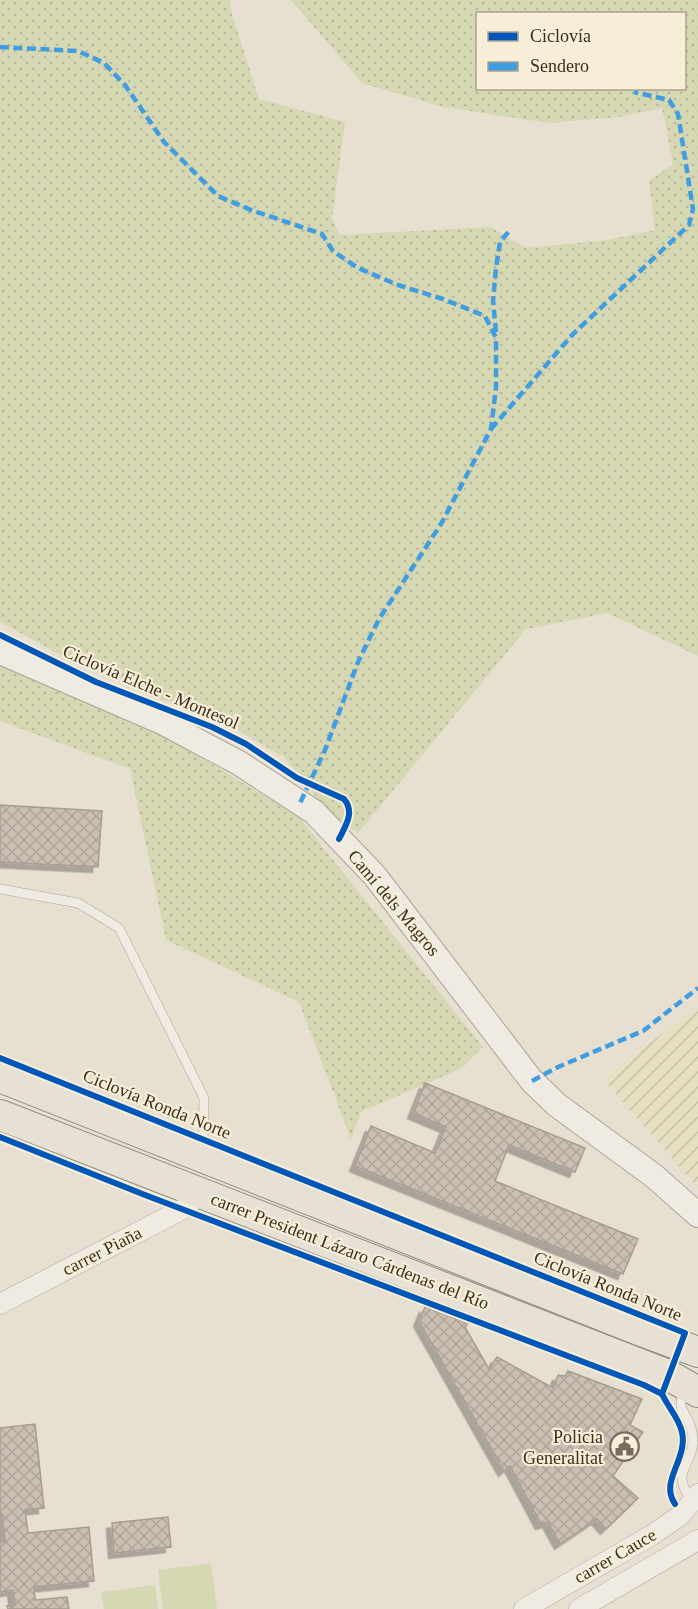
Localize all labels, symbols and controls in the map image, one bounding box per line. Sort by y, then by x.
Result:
legend [476,12,686,90]
text: Ciclovía [530,26,591,46]
text: Sendero [530,56,589,76]
street label: Ciclovía Elche - Montesol [60,641,242,733]
street label: Camí dels Magros [344,846,444,960]
street label: Ciclovía Ronda Norte [80,1065,234,1143]
street label: carrer President Lázaro Cárdenas del Río [208,1189,492,1313]
street label: carrer Piaña [59,1222,145,1280]
street label: Ciclovía Ronda Norte [531,1247,685,1325]
place label: Policia Generalitat [523,1427,603,1468]
public building icon: Policia Generalitat [608,1431,640,1463]
street label: carrer Cauce [570,1524,660,1588]

